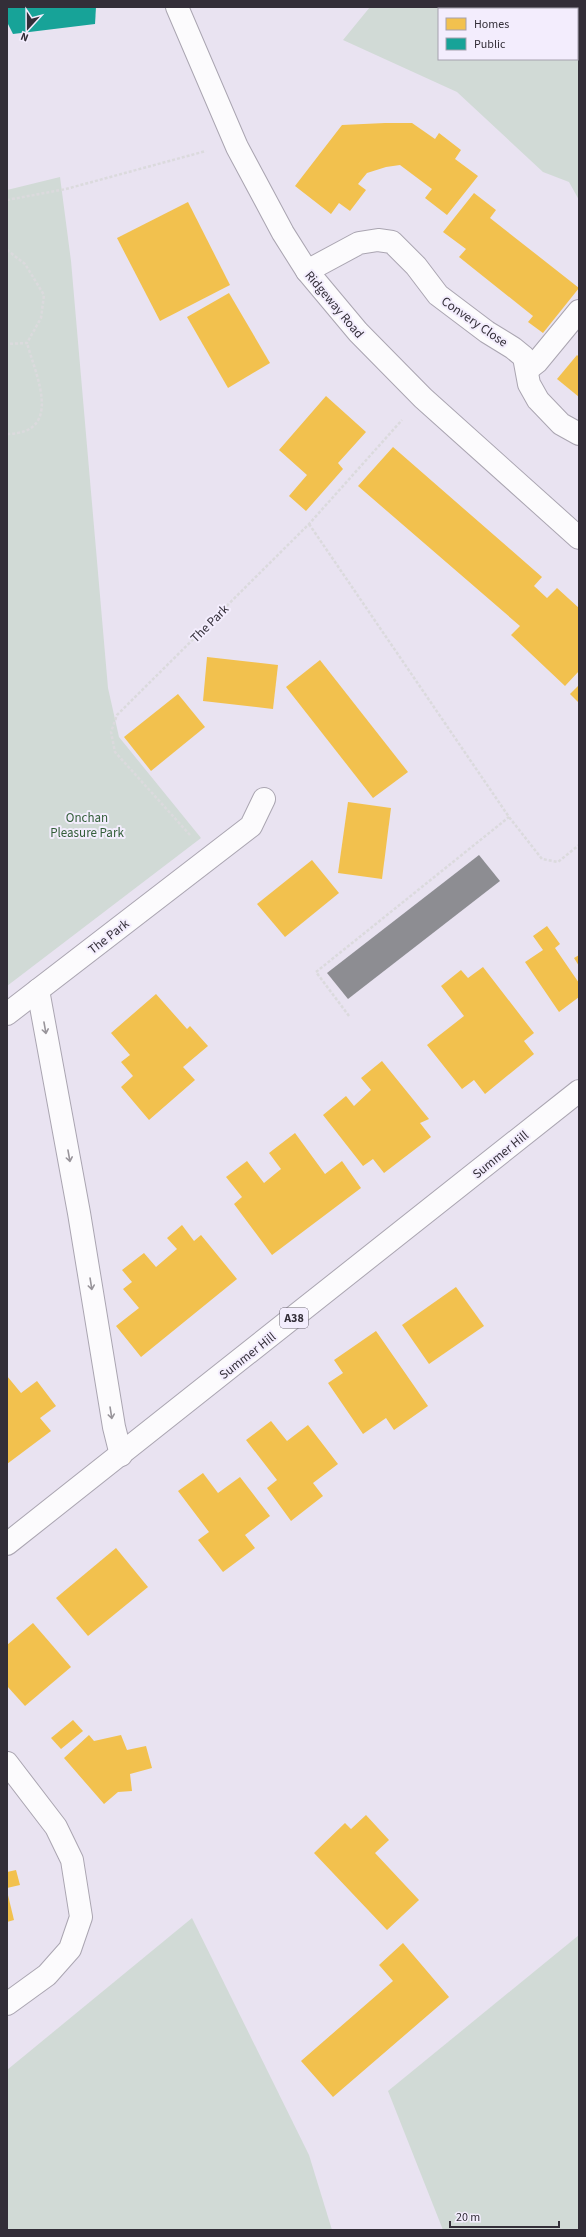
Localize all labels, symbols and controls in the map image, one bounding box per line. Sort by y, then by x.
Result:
north arrow [8,8,48,48]
legend [438,8,578,60]
text: Homes [474,16,509,33]
text: N [18,29,31,45]
text: Public [474,36,506,53]
street label: Ridgeway Road [301,267,368,342]
street label: Convery Close [438,292,511,351]
street label: The Park [187,600,233,647]
park label: Onchan Pleasure Park [50,809,124,842]
street label: The Park [84,915,133,958]
one-way arrow [42,1022,50,1035]
street label: Summer Hill [469,1127,532,1183]
one-way arrow [65,1149,73,1162]
one-way arrow [87,1278,95,1291]
road number: A38 [280,1308,308,1328]
street label: Summer Hill [216,1328,280,1384]
one-way arrow [108,1406,116,1419]
scale bar [450,2203,559,2229]
text: 20 m [456,2209,480,2226]

